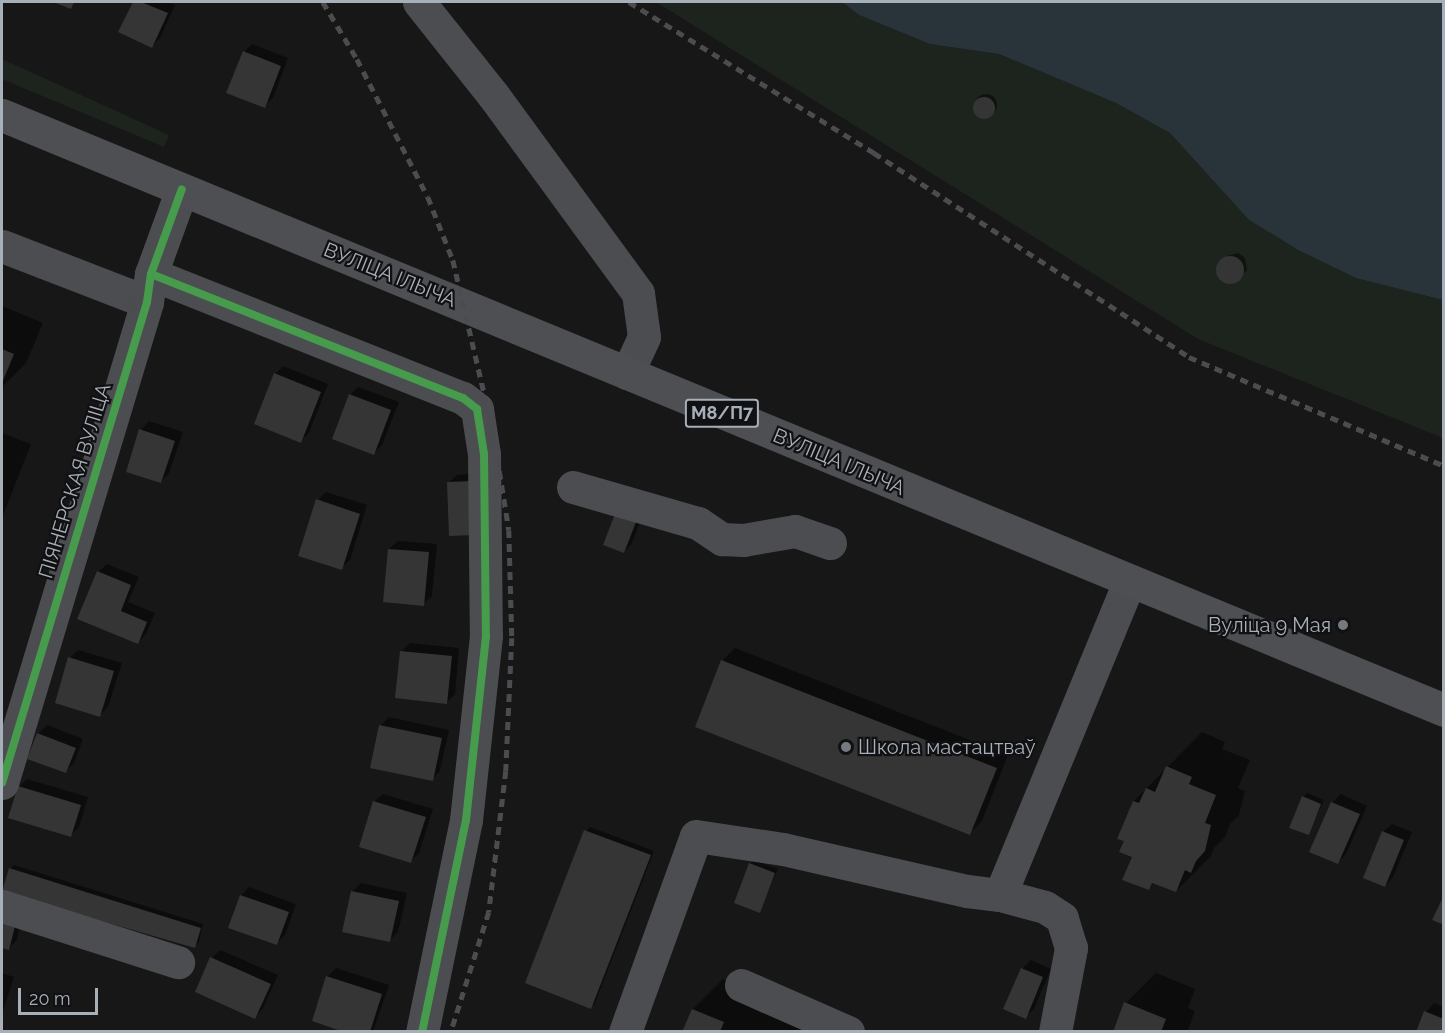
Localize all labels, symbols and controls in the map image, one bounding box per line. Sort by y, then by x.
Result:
street label: ВУЛІЦА ІЛЬІЧА [320,237,460,313]
street label: ПІЯНЕРСКАЯ ВУЛІЦА [34,381,116,581]
road number: М8/П7 [684,398,760,428]
street label: ВУЛІЦА ІЛЬІЧА [769,423,909,501]
place label: Вуліца 9 Мая [1208,613,1331,637]
marker: Вуліца 9 Мая [1336,618,1350,632]
place label: Школа мастацтваў [858,735,1036,759]
marker: Школа мастацтваў [839,740,853,754]
scale bar [21,976,100,1014]
text: 20 m [29,988,71,1009]

